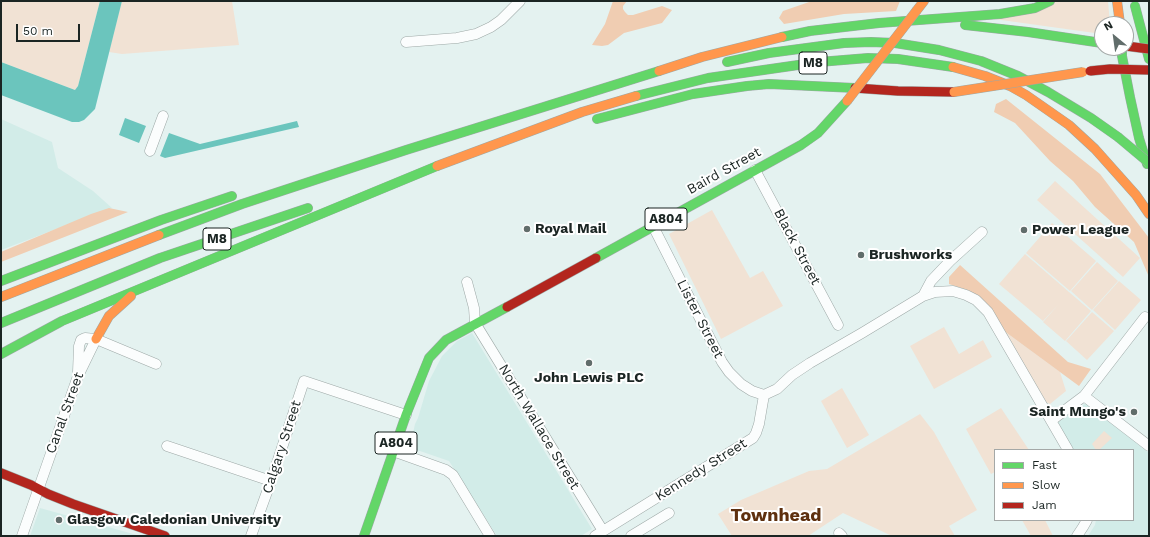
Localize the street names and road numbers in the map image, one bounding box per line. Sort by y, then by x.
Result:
road number: M8 [799,52,827,74]
street label: Baird Street [684,144,764,198]
street label: Black Street [770,206,824,288]
road number: A804 [645,208,687,230]
road number: M8 [203,228,231,250]
street label: Lister Street [673,277,727,361]
street label: North Wallace Street [495,361,583,493]
street label: Canal Street [43,370,87,456]
street label: Calgary Street [259,398,305,496]
road number: A804 [375,432,417,454]
street label: Kennedy Street [652,435,750,505]

